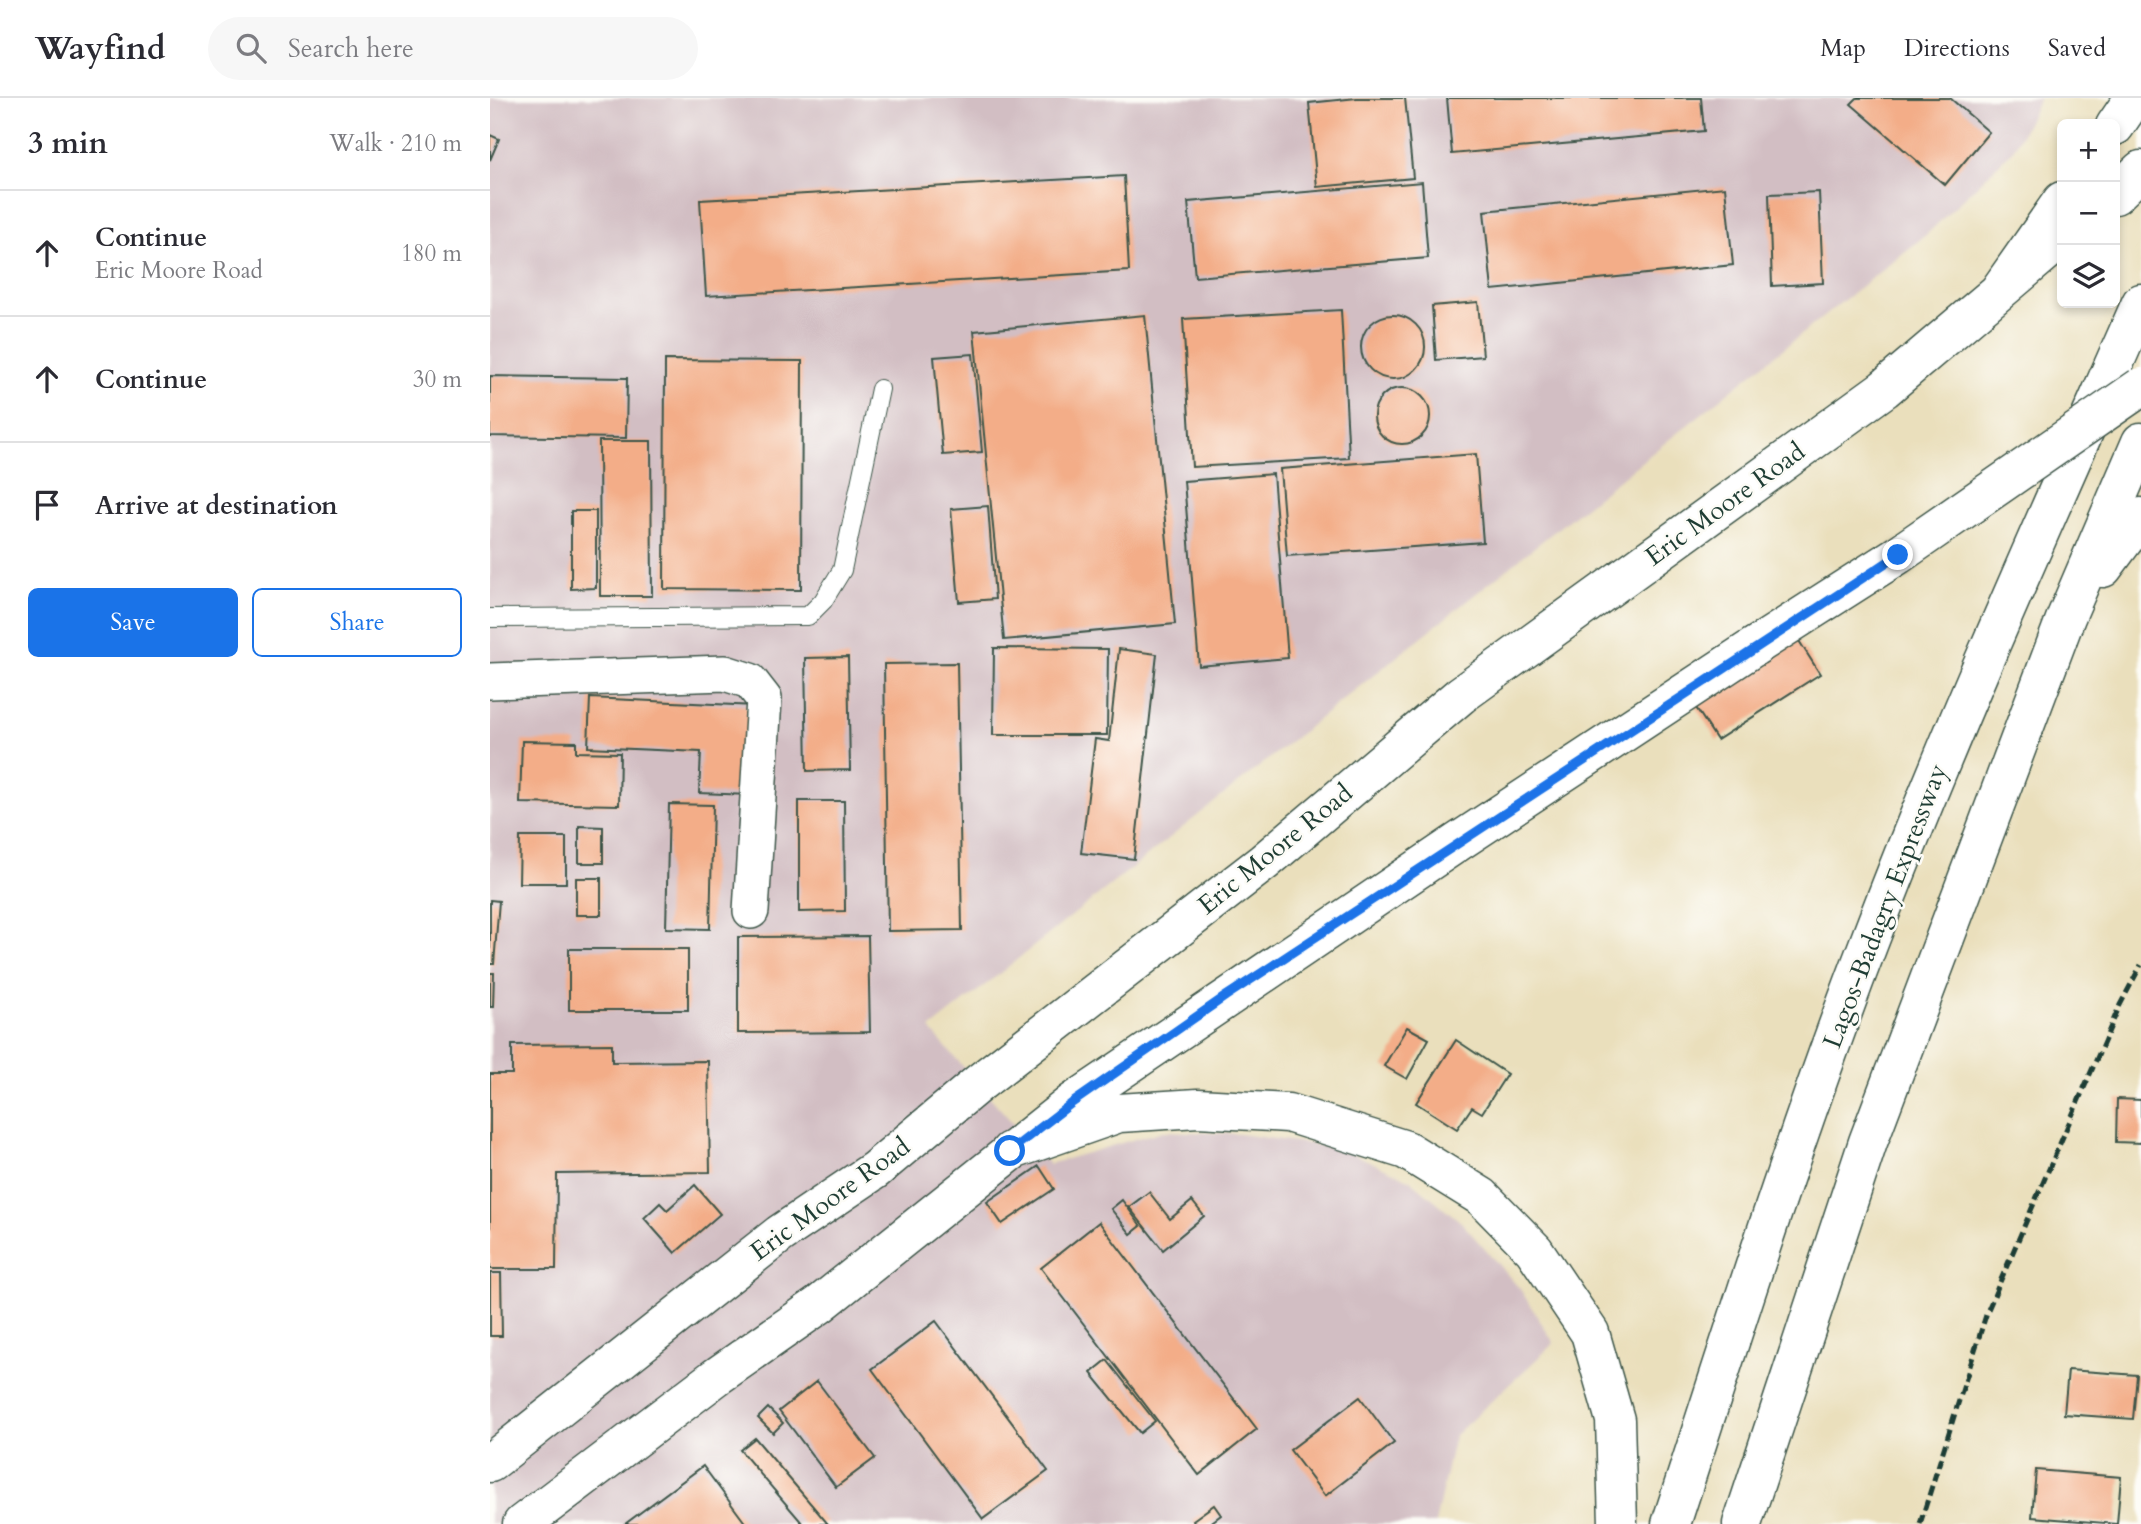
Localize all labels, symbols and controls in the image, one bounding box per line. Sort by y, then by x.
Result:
search box [208,17,698,80]
text: Wayfind [35,26,166,71]
icon: search [232,29,270,67]
text: Search here [288,31,414,66]
text: Map [1820,32,1866,65]
text: Directions [1904,32,2010,65]
text: Saved [2048,32,2106,65]
map controls [2057,119,2120,308]
button: + [2057,119,2120,182]
text: 3 min [28,123,108,164]
text: Walk · 210 m [329,128,462,159]
button: − [2057,182,2120,245]
text: Continue [95,220,207,255]
icon: ahead [28,234,66,272]
text: 180 m [401,238,462,269]
button: layers [2057,245,2120,308]
text: Eric Moore Road [95,255,263,286]
icon: ahead [28,360,66,398]
text: Continue [95,362,207,397]
text: 30 m [413,364,462,395]
street label: Eric Moore Road [1638,434,1812,574]
icon: arrive [28,486,66,524]
text: Arrive at destination [95,488,338,523]
route end [1882,539,1913,570]
button: Save [28,588,238,657]
button: Share [252,588,462,657]
street label: Lagos-Badagry Expressway [1815,759,1956,1053]
street label: Eric Moore Road [1190,776,1360,922]
street label: Eric Moore Road [743,1129,917,1269]
route start [994,1135,1025,1166]

